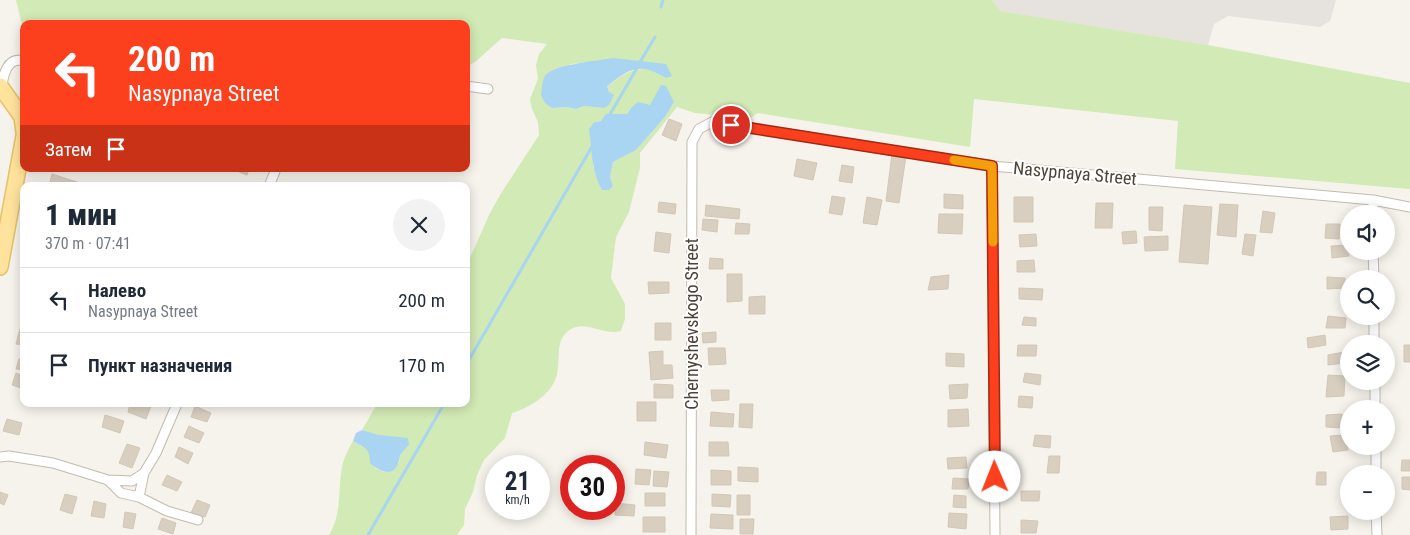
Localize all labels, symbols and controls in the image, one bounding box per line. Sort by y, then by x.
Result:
text: 200 m [128,39,215,80]
icon: left [45,40,110,105]
text: Nasypnaya Street [128,81,279,106]
pin [710,104,752,146]
icon: arrive [717,111,745,139]
icon: arrive [102,135,130,163]
text: Затем [45,138,92,161]
street label: Nasypnaya Street [1012,157,1138,189]
text: 1 мин [45,197,117,232]
button: close [393,199,445,251]
map controls [1340,205,1395,520]
button: sound [1340,205,1395,260]
text: 370 m · 07:41 [45,234,131,253]
street label: Chernyshevskogo Street [681,238,702,410]
button: search [1340,270,1395,325]
text: Налево [88,279,146,302]
icon: left [45,286,73,314]
text: 200 m [398,289,445,312]
text: Nasypnaya Street [88,302,198,321]
button: layers [1340,335,1395,390]
icon: arrive [45,351,73,379]
text: Пункт назначения [88,354,232,377]
text: 170 m [398,354,445,377]
button: + [1340,400,1395,455]
position arrow [968,450,1020,502]
speed limit sign: 30 [560,455,625,520]
button: − [1340,465,1395,520]
text: 21 [505,467,530,496]
text: km/h [505,493,530,507]

